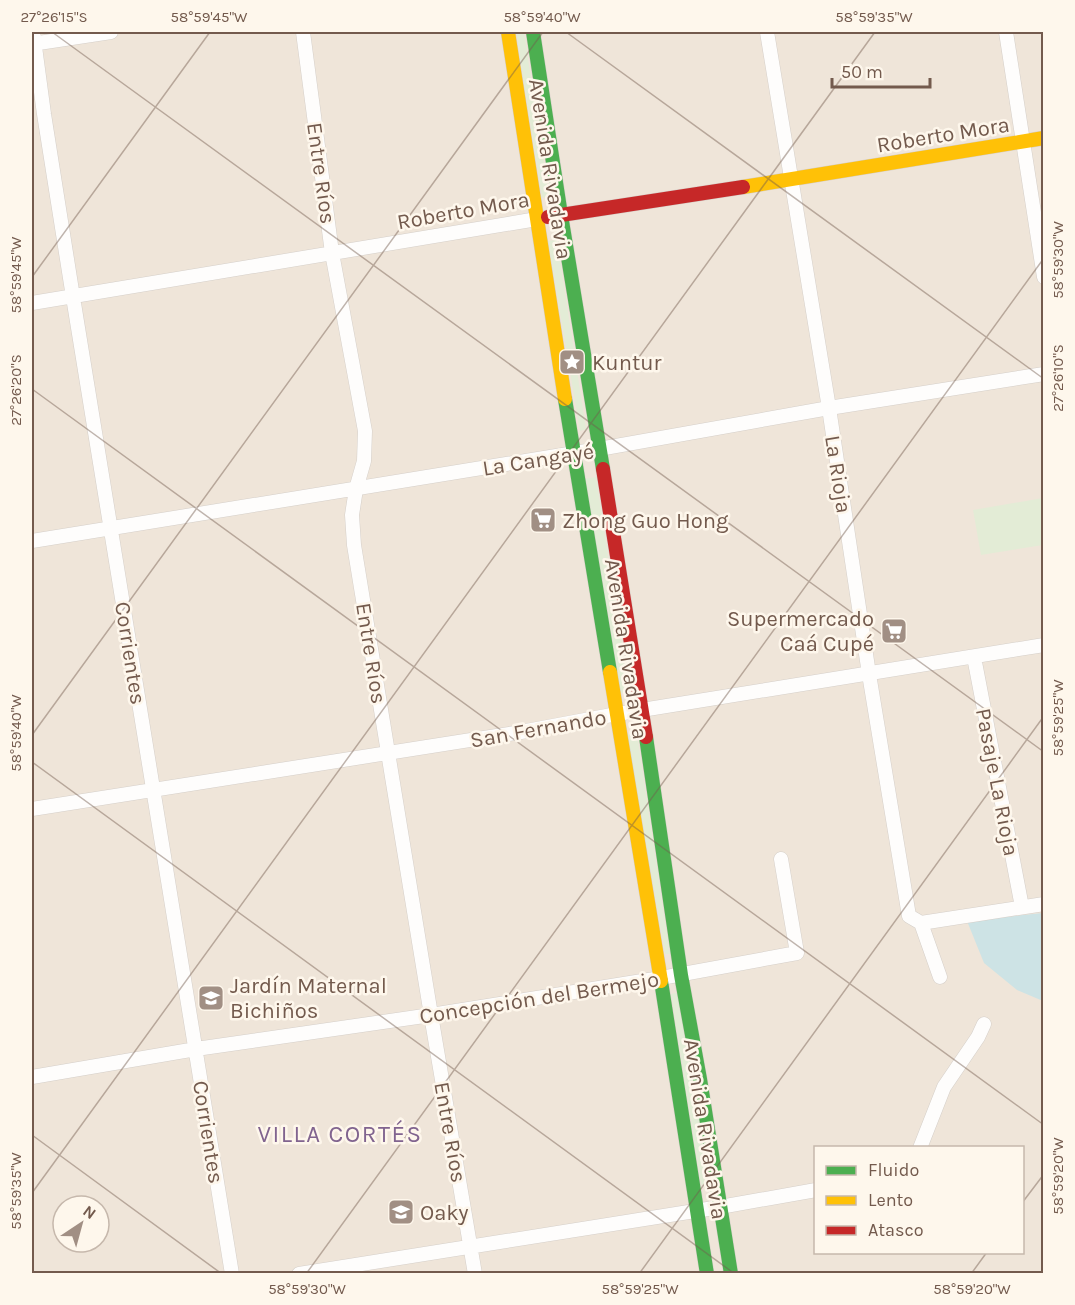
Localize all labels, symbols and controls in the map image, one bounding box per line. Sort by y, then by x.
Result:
text: 27°26'15"S [20,8,88,26]
text: 58°59'45"W [171,8,248,26]
text: 58°59'40"W [503,8,581,26]
text: 58°59'35"W [835,8,913,26]
scale bar [832,51,930,89]
text: 50 m [841,61,883,83]
street label: Avenida Rivadavia [523,77,577,261]
street label: Roberto Mora [875,112,1011,158]
street label: Entre Ríos [301,121,341,225]
street label: Roberto Mora [395,187,531,235]
text: 58°59'30"W [1049,221,1067,299]
text: 58°59'45"W [7,236,25,313]
text: 27°26'10"S [1049,344,1067,412]
place icon: Kuntur [557,347,587,377]
place label: Kuntur [592,350,662,376]
text: 27°26'20"S [7,354,25,426]
street label: La Rioja [819,433,857,515]
street label: La Cangayé [481,438,596,482]
supermarket icon: Zhong Guo Hong [528,505,558,535]
place label: Zhong Guo Hong [562,508,729,534]
street label: Avenida Rivadavia [599,557,653,741]
street label: Corrientes [109,600,151,706]
street label: Entre Ríos [350,601,392,706]
place label: Supermercado Caá Cupé [727,606,874,657]
supermarket icon: Supermercado Caá Cupé [879,616,909,646]
text: 58°59'25"W [1049,679,1067,757]
text: 58°59'40"W [7,694,25,772]
street label: San Fernando [468,704,608,754]
street label: Pasaje La Rioja [970,706,1024,858]
street label: Concepción del Bermejo [418,966,661,1030]
place label: Jardín Maternal Bichiños [230,973,387,1024]
school or university icon: Jardín Maternal Bichiños [196,983,226,1013]
street label: Avenida Rivadavia [678,1037,732,1221]
street label: Corrientes [187,1079,229,1185]
street label: Entre Ríos [428,1080,472,1185]
district label: VILLA CORTÉS [257,1119,423,1148]
text: 58°59'20"W [1049,1137,1067,1215]
legend [814,1146,1024,1254]
text: 58°59'35"W [7,1152,25,1230]
text: Fluido [868,1159,919,1181]
text: Lento [868,1189,913,1211]
north arrow [51,1194,111,1254]
school or university icon: Oaky [386,1197,416,1227]
place label: Oaky [420,1200,469,1226]
text: N [79,1201,100,1223]
text: Atasco [868,1219,924,1241]
text: 58°59'30"W [268,1280,346,1298]
text: 58°59'25"W [601,1280,679,1298]
text: 58°59'20"W [933,1280,1011,1298]

